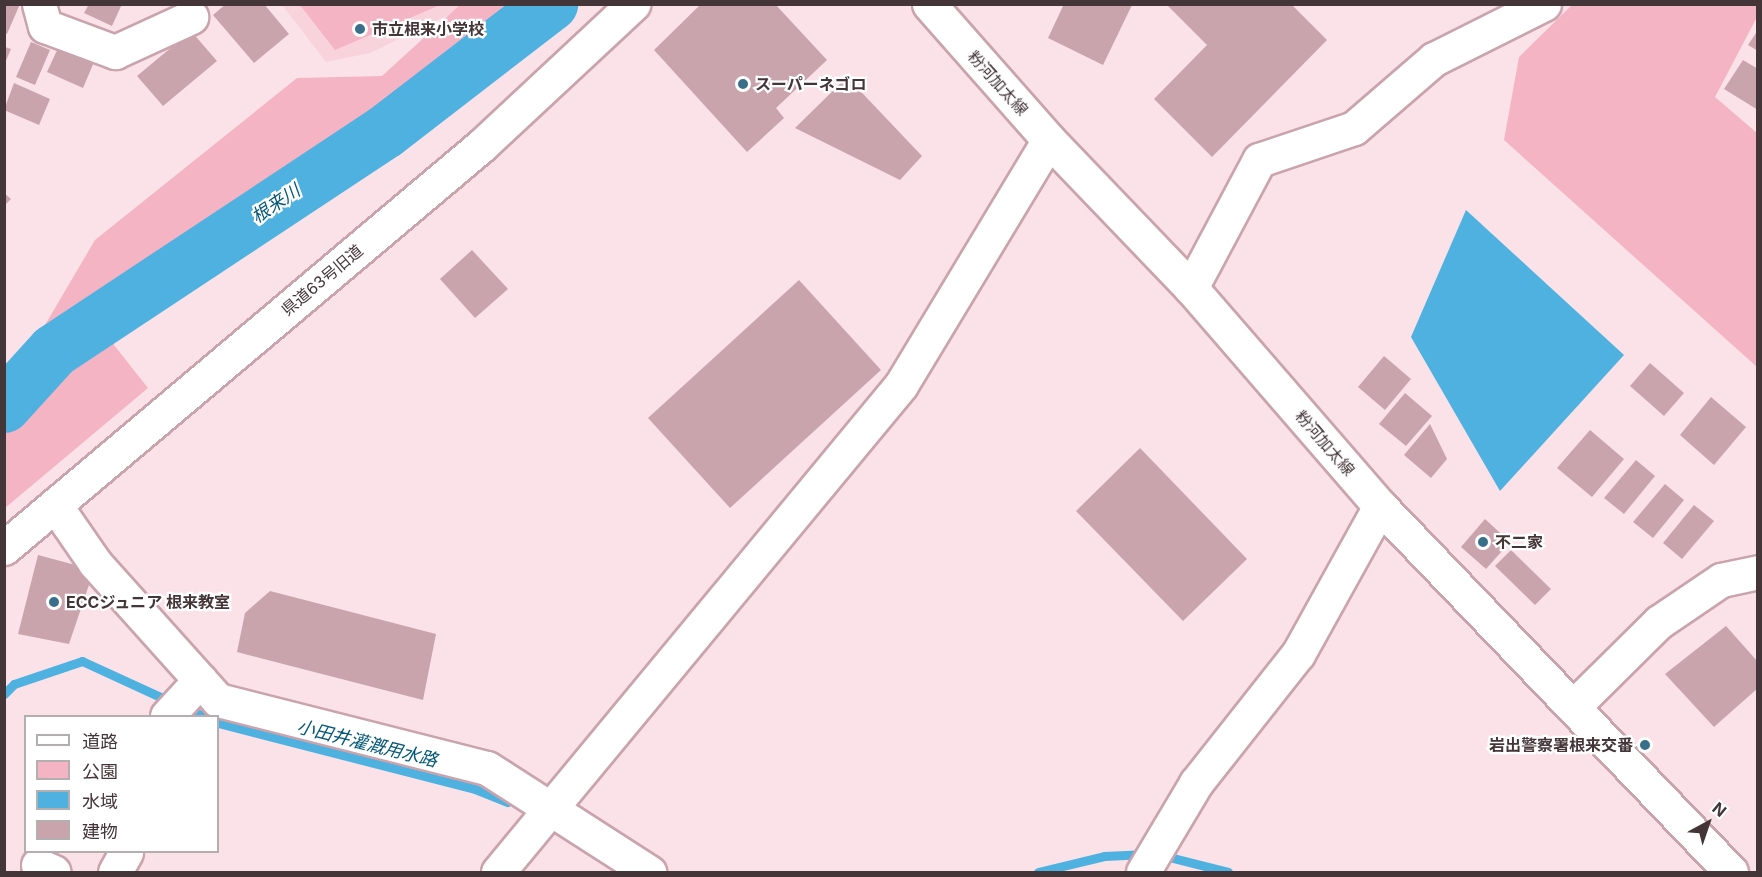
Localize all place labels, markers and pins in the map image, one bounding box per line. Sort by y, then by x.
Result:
place label: 市立根来小学校 [372,19,484,39]
marker: 市立根来小学校 [353,22,367,36]
place label: スーパーネゴロ [755,74,867,94]
marker: スーパーネゴロ [736,77,750,91]
place label: 不二家 [1495,532,1543,552]
marker: 不二家 [1476,535,1490,549]
place label: ECCジュニア 根来教室 [66,592,231,612]
marker: ECCジュニア 根来教室 [47,595,61,609]
place label: 岩出警察署根来交番 [1489,735,1633,755]
marker: 岩出警察署根来交番 [1638,738,1652,752]

